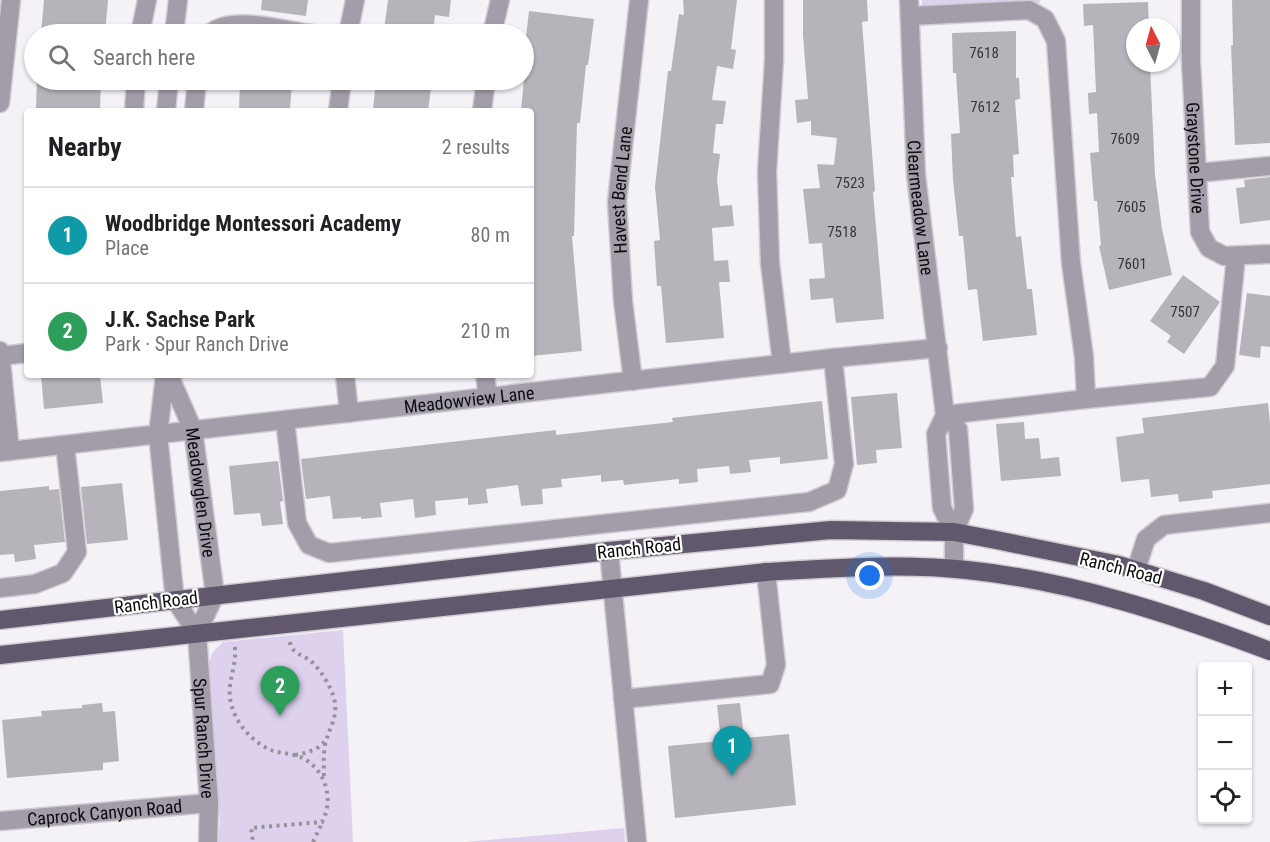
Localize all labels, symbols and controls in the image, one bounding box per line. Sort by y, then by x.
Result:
north arrow [1126,18,1180,72]
search box [24,24,534,90]
icon: search [45,41,78,74]
house number: 7618 [969,44,999,62]
text: Search here [93,45,195,70]
house number: 7612 [970,98,1000,116]
street label: Graystone Drive [1183,102,1210,214]
street label: Havest Bend Lane [606,125,636,254]
house number: 7609 [1110,130,1140,148]
text: Nearby [48,132,122,162]
text: 2 results [442,135,510,159]
street label: Clearmeadow Lane [904,140,939,276]
house number: 7523 [835,174,865,192]
house number: 7605 [1116,198,1146,216]
text: Woodbridge Montessori Academy [105,211,401,236]
text: 1 [62,223,73,247]
text: 80 m [471,223,510,247]
house number: 7518 [827,223,857,241]
text: Place [105,236,149,260]
house number: 7601 [1117,255,1147,273]
house number: 7507 [1170,303,1200,321]
text: J.K. Sachse Park [105,307,255,332]
text: 2 [62,319,73,343]
text: 210 m [461,319,510,343]
text: Park · Spur Ranch Drive [105,332,289,356]
street label: Meadowview Lane [403,381,535,417]
street label: Meadowglen Drive [182,426,220,559]
street label: Ranch Road [596,533,682,563]
street label: Ranch Road [1078,548,1164,588]
your location [855,561,884,590]
street label: Ranch Road [113,586,199,618]
map controls [1198,662,1252,824]
button: + [1198,662,1252,716]
pin: 2 [260,666,300,716]
street label: Spur Ranch Drive [190,677,219,799]
button: − [1198,716,1252,770]
pin: 1 [712,726,752,776]
button: locate [1198,770,1252,824]
street label: Caprock Canyon Road [26,795,183,829]

